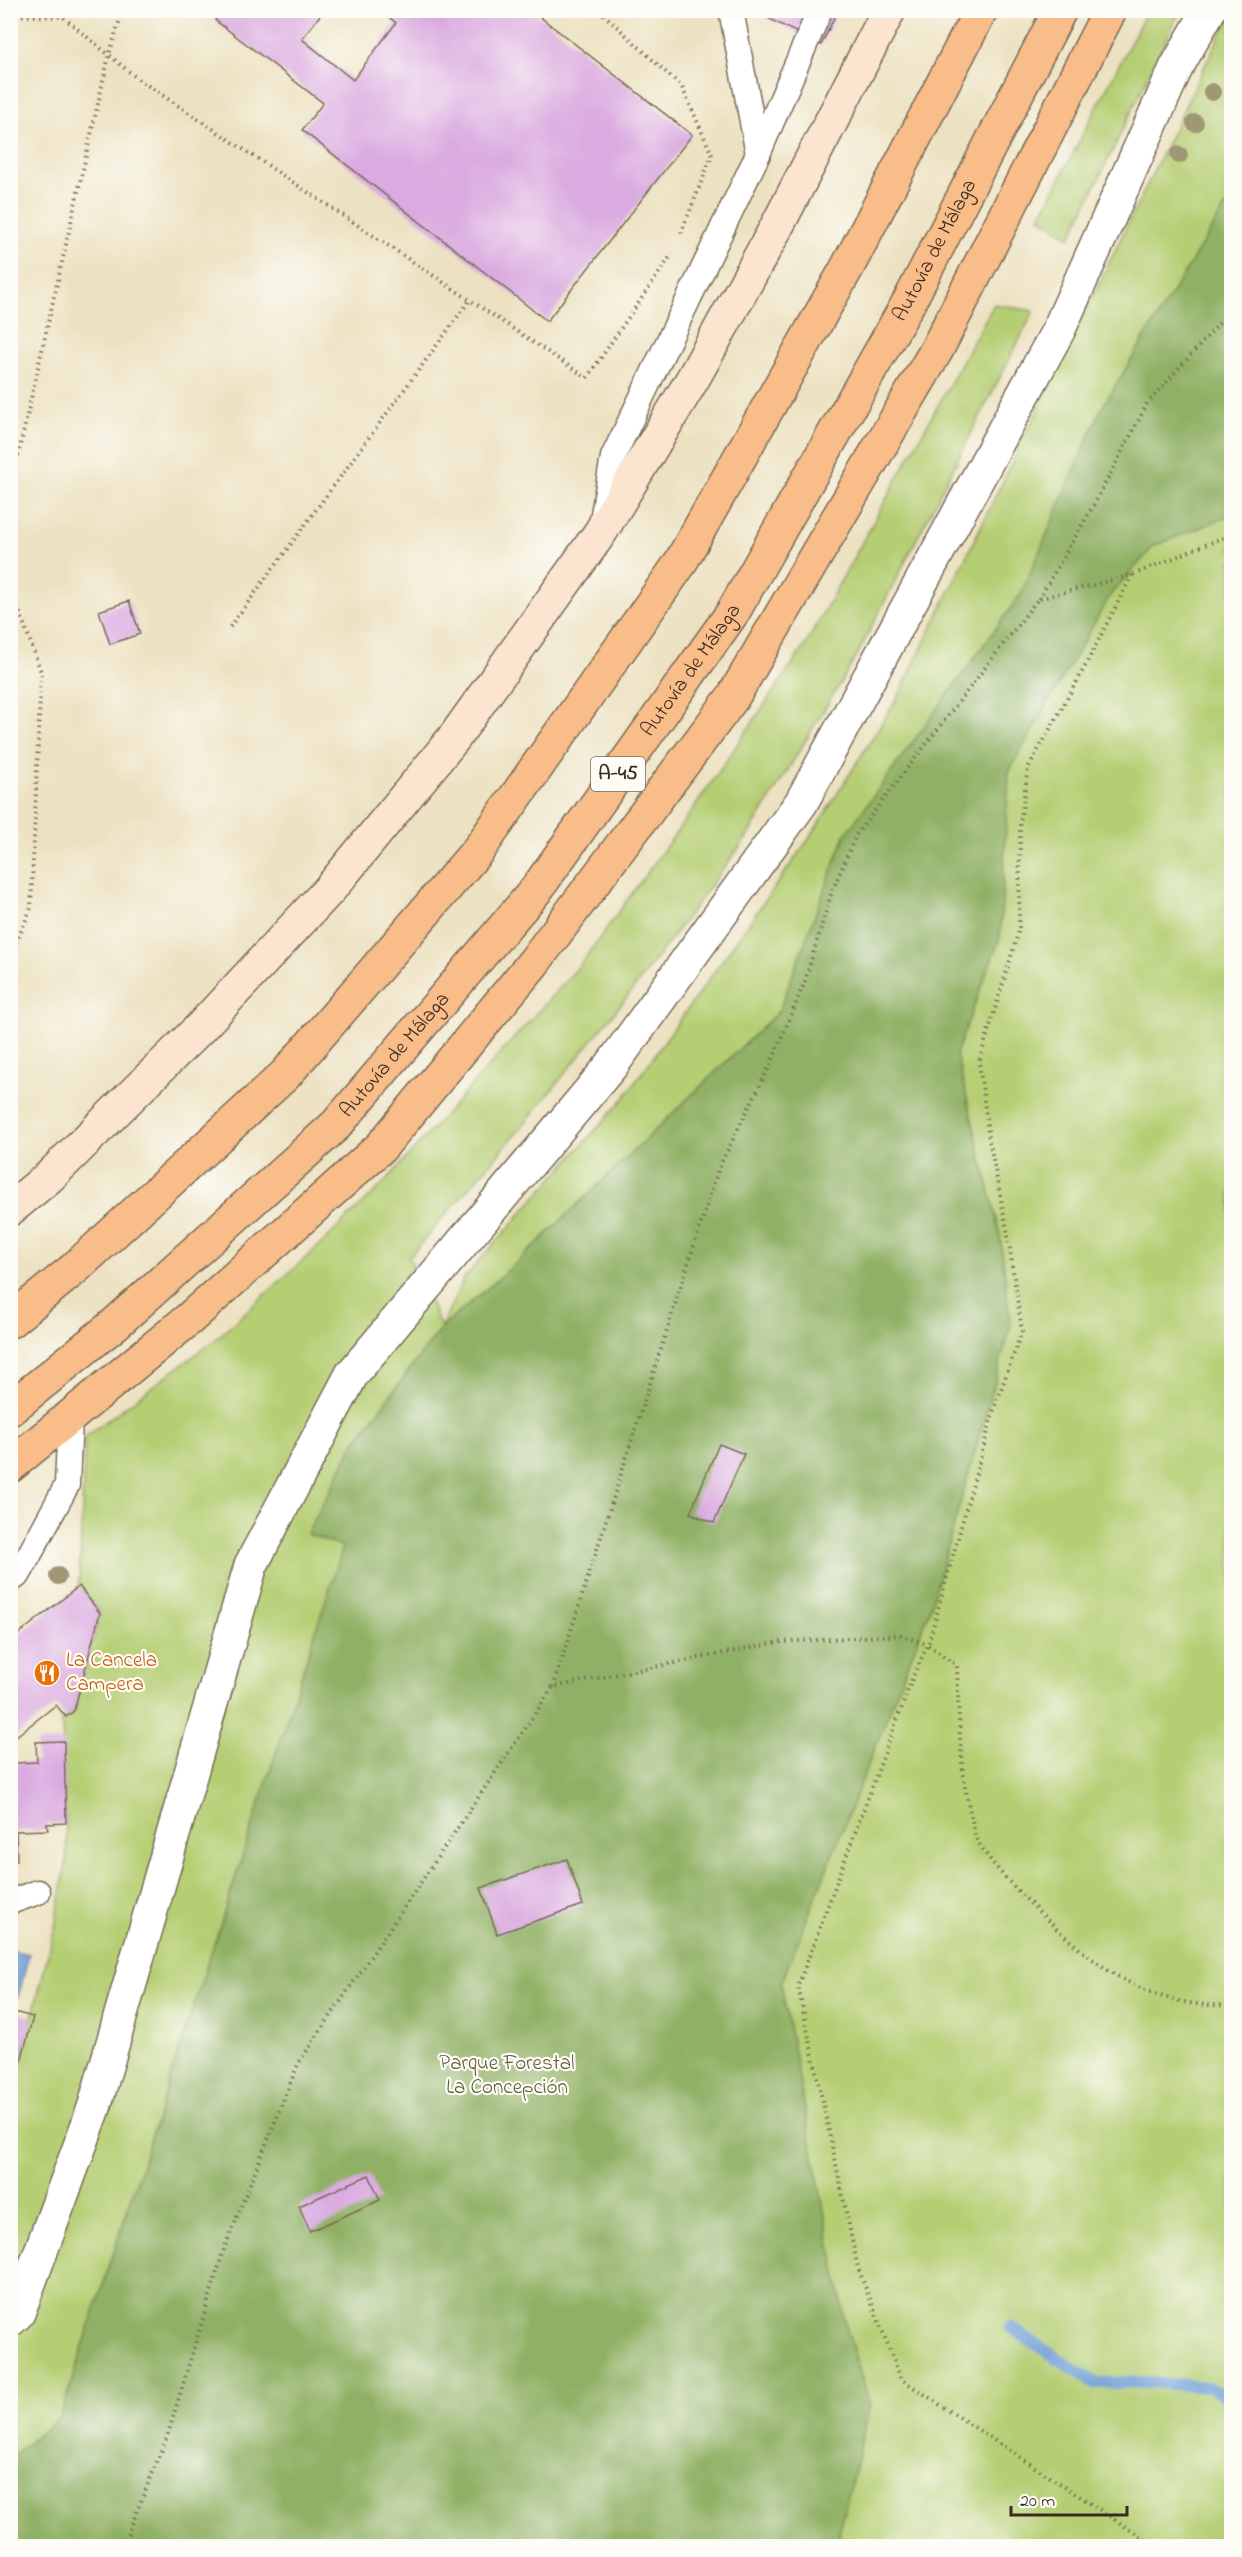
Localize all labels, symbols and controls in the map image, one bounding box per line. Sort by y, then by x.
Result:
street label: Autovía de Málaga [886,174,985,327]
street label: Autovía de Málaga [634,599,749,743]
road number: A-45 [591,757,645,791]
street label: Autovía de Málaga [333,986,458,1125]
place label: La Cancela Campera [66,1646,157,1700]
restaurant icon: La Cancela Campera [32,1658,62,1688]
park label: Parque Forestal La Concepción [439,2049,575,2103]
scale bar [1011,2479,1126,2517]
text: 20 m [1020,2489,1055,2515]

